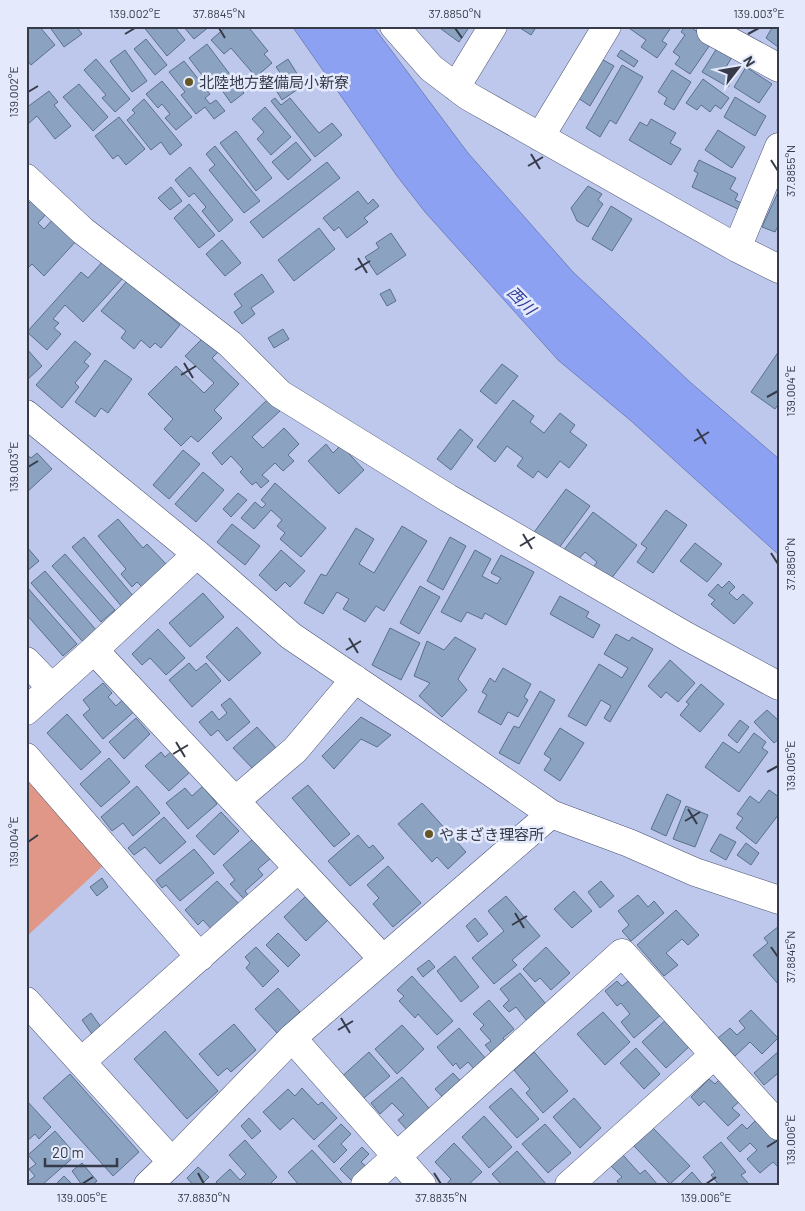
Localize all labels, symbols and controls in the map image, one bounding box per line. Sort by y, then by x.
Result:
text: 139.002°E [109,6,161,20]
text: 37.8845°N [193,6,245,20]
text: 37.8850°N [429,6,481,20]
text: 139.003°E [733,6,785,20]
north arrow [712,42,762,92]
text: N [740,53,759,69]
text: 139.002°E [6,66,20,118]
place label: 北陸地方整備局小新寮 [199,73,349,91]
marker: 北陸地方整備局小新寮 [183,76,195,88]
text: 37.8855°N [783,145,797,197]
water label: 西川 [504,282,541,319]
text: 139.004°E [783,365,797,417]
text: 139.003°E [6,441,20,493]
text: 37.8850°N [783,538,797,590]
text: 139.005°E [783,740,797,792]
text: 139.004°E [6,816,20,868]
place label: やまざき理容所 [439,825,544,843]
marker: やまざき理容所 [423,828,435,840]
text: 37.8845°N [783,931,797,983]
text: 139.006°E [783,1114,797,1166]
scale bar [45,1136,118,1168]
text: 20 m [52,1143,84,1161]
text: 139.005°E [56,1190,108,1204]
text: 37.8830°N [178,1190,230,1204]
text: 37.8835°N [415,1190,467,1204]
text: 139.006°E [680,1190,732,1204]

